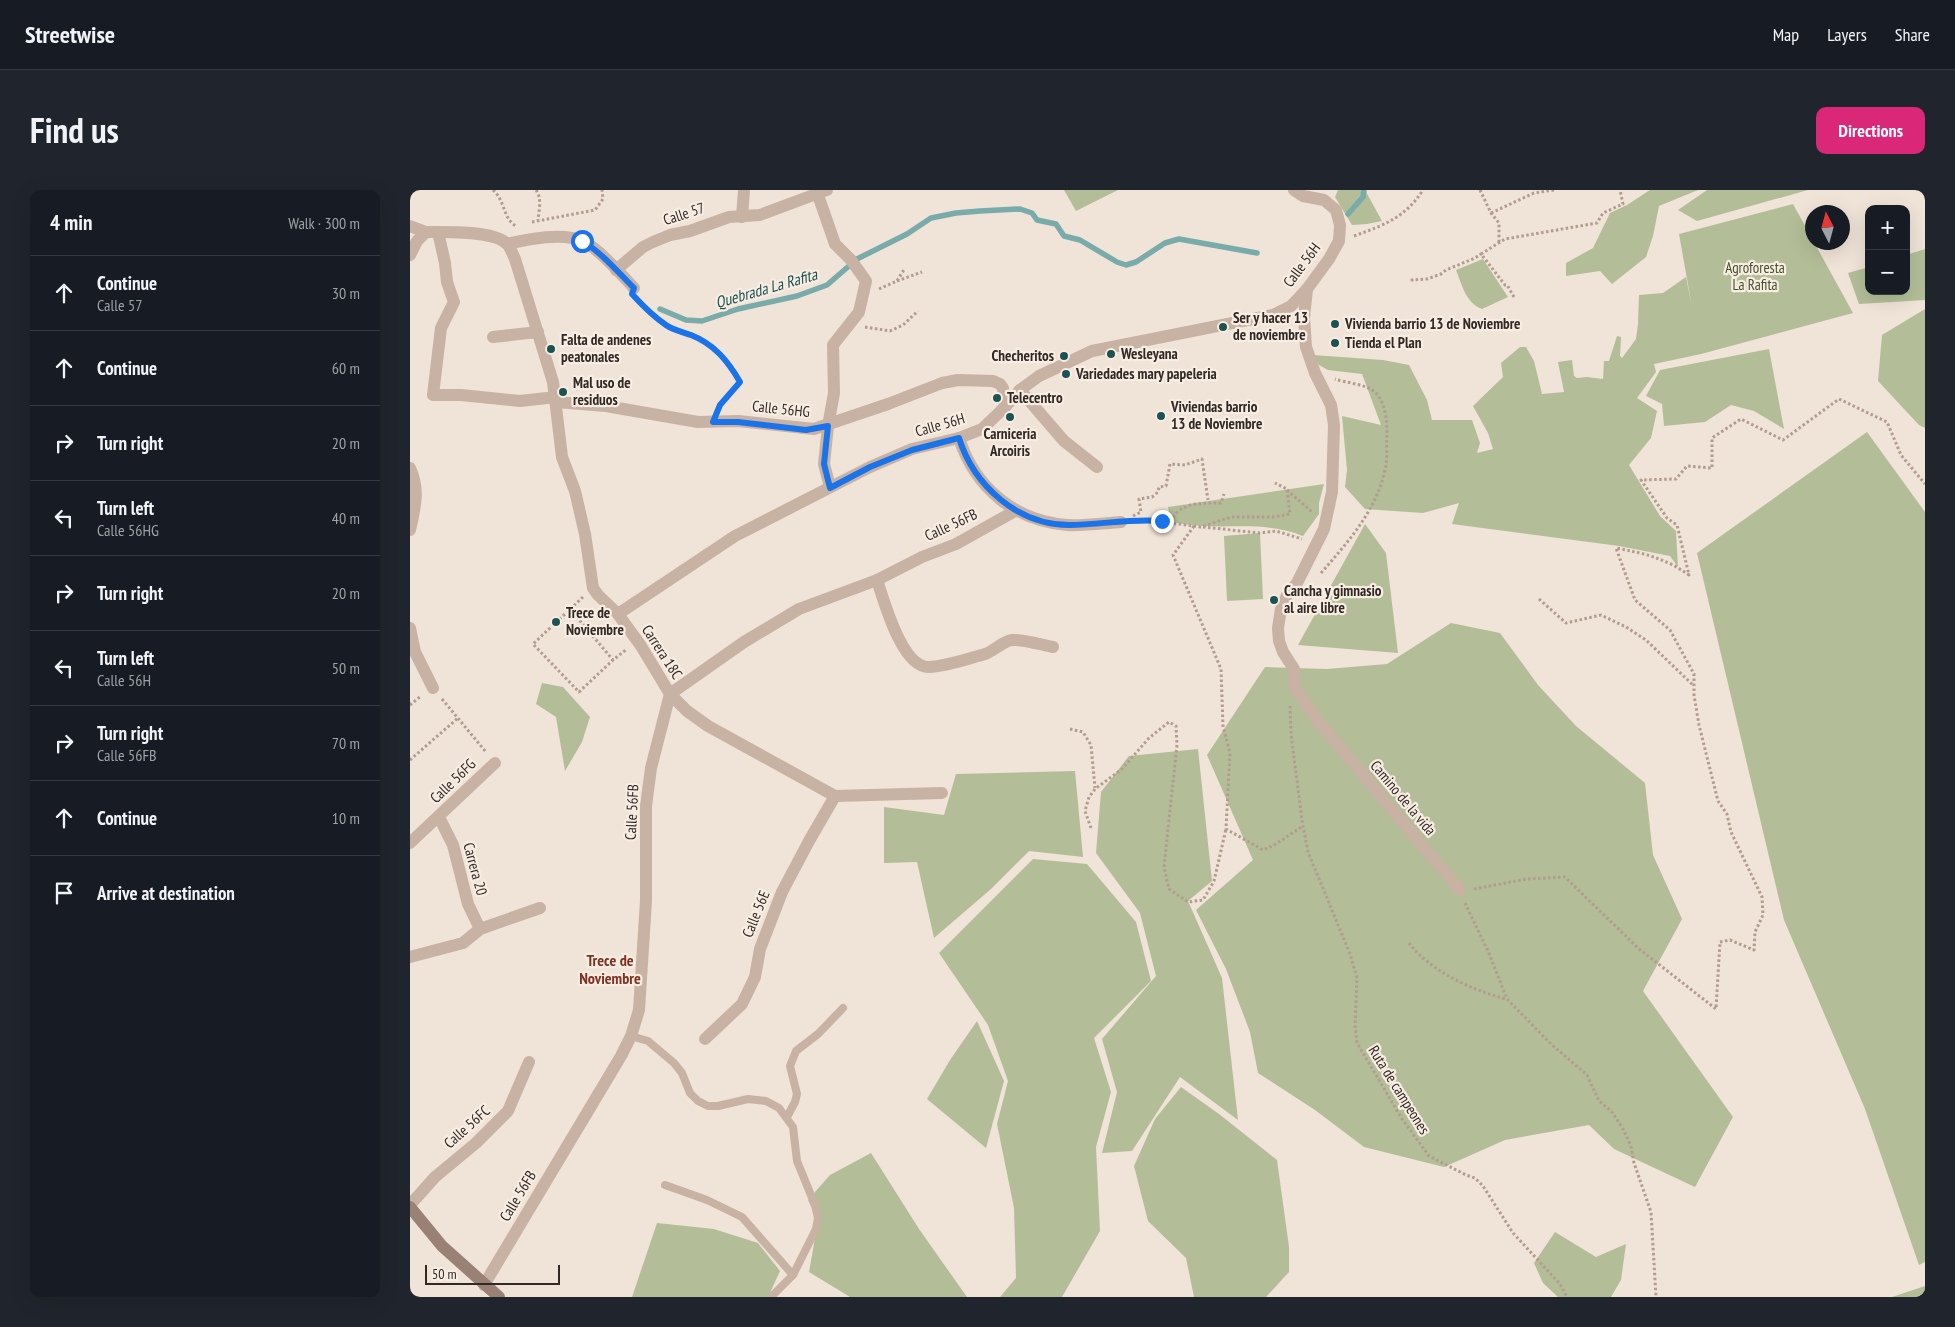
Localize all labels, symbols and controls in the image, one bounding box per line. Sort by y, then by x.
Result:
text: Streetwise [25,19,115,50]
text: Map [1773,23,1799,46]
text: Layers [1827,23,1867,46]
text: Share [1895,23,1930,46]
text: Find us [30,107,119,153]
button: Directions [1816,107,1925,154]
street label: Calle 57 [661,198,707,229]
north arrow [1805,205,1850,250]
map controls [1865,205,1910,295]
button: + [1865,205,1910,250]
text: 4 min [50,209,92,236]
text: Walk · 300 m [288,213,360,233]
route start [571,230,594,253]
street label: Calle 56H [1279,239,1324,291]
button: − [1865,250,1910,295]
park label: Agroforesta La Rafita [1725,258,1785,294]
water label: Quebrada La Rafita [713,263,821,312]
text: Continue [97,271,157,295]
icon: ahead [50,279,78,307]
text: 30 m [332,283,360,303]
text: Calle 57 [97,295,142,315]
place label: Ser y hacer 13 de noviembre [1233,308,1308,344]
place label: Vivienda barrio 13 de Noviembre [1344,314,1521,333]
marker: Vivienda barrio 13 de Noviembre [1329,318,1341,330]
marker: Ser y hacer 13 de noviembre [1217,321,1229,333]
place label: Falta de andenes peatonales [561,330,651,366]
place label: Tienda el Plan [1345,333,1422,352]
marker: Tienda el Plan [1329,337,1341,349]
marker: Falta de andenes peatonales [545,343,557,355]
place label: Wesleyana [1120,344,1178,363]
place label: Checheritos [992,346,1054,365]
marker: Wesleyana [1105,348,1117,360]
marker: Checheritos [1058,350,1070,362]
icon: ahead [50,354,78,382]
text: Continue [97,356,157,380]
text: 60 m [332,358,360,378]
place label: Variedades mary papeleria [1075,364,1217,383]
marker: Variedades mary papeleria [1060,368,1072,380]
place label: Mal uso de residuos [573,373,631,409]
marker: Mal uso de residuos [557,386,569,398]
place label: Telecentro [1007,388,1063,407]
marker: Telecentro [991,392,1003,404]
street label: Calle 56HG [751,396,811,421]
place label: Viviendas barrio 13 de Noviembre [1170,397,1262,433]
street label: Calle 56H [913,408,967,441]
marker: Viviendas barrio 13 de Noviembre [1155,410,1167,422]
marker: Carniceria Arcoiris [1004,411,1016,423]
place label: Carniceria Arcoiris [984,424,1036,460]
icon: right [50,429,78,457]
text: Turn right [97,431,163,455]
text: 20 m [332,433,360,453]
text: Turn left [97,496,154,520]
icon: left [50,504,78,532]
street label: Calle 56FB [921,504,980,545]
text: 40 m [332,508,360,528]
route end [1151,510,1174,533]
text: Calle 56HG [97,520,159,540]
icon: right [50,579,78,607]
text: Turn right [97,581,163,605]
place label: Cancha y gimnasio al aire libre [1284,581,1382,617]
text: 20 m [332,583,360,603]
marker: Cancha y gimnasio al aire libre [1268,594,1280,606]
place label: Trece de Noviembre [566,603,624,639]
marker: Trece de Noviembre [550,616,562,628]
street label: Carrera 18C [638,621,687,682]
text: Turn left [97,646,154,670]
icon: left [50,654,78,682]
text: 50 m [332,658,360,678]
text: Calle 56H [97,670,151,690]
text: Turn right [97,721,163,745]
icon: right [50,729,78,757]
text: 70 m [332,733,360,753]
text: Calle 56FB [97,745,157,765]
street label: Calle 56FG [426,754,479,807]
street label: Camino de la vida [1367,756,1440,839]
street label: Calle 56FB [621,784,642,840]
icon: ahead [50,804,78,832]
text: Continue [97,806,157,830]
text: 10 m [332,808,360,828]
street label: Carrera 20 [459,840,492,898]
icon: arrive [50,879,78,907]
text: Arrive at destination [97,881,235,905]
street label: Calle 56E [738,888,774,940]
district label: Trece de Noviembre [579,950,641,988]
street label: Ruta de campeones [1365,1042,1434,1138]
street label: Calle 56FC [440,1101,494,1152]
street label: Calle 56FB [495,1167,540,1225]
scale bar [425,1262,560,1285]
text: 50 m [432,1265,457,1283]

